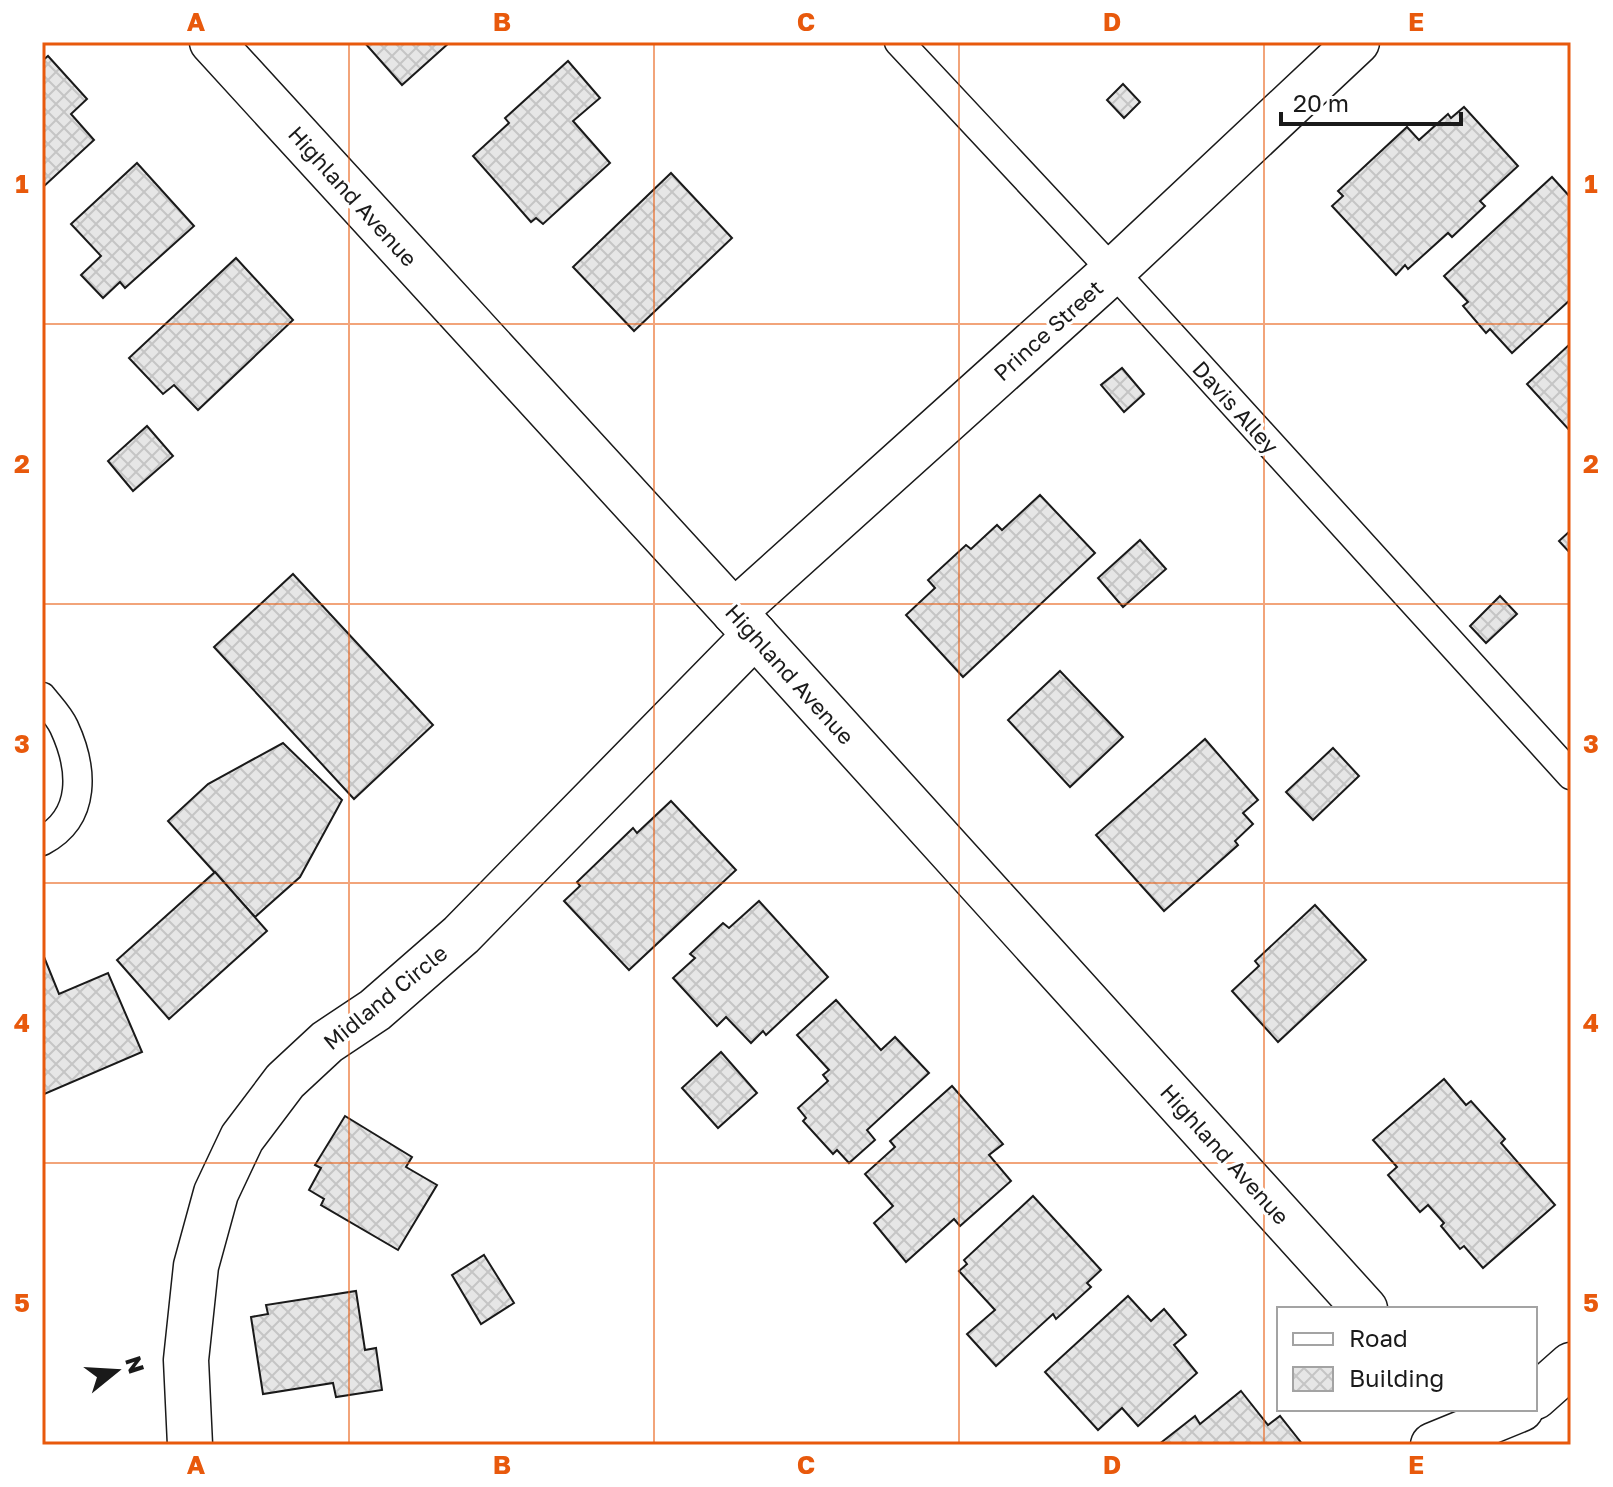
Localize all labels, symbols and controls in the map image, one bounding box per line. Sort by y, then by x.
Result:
text: A [187,6,206,37]
text: B [493,6,511,37]
text: C [797,6,815,37]
text: D [1103,6,1121,37]
text: E [1408,6,1424,37]
scale bar [1281,76,1461,126]
text: 20 m [1293,88,1349,117]
street label: Highland Avenue [283,120,423,272]
text: 1 [15,168,29,199]
text: 1 [1584,168,1598,199]
street label: Prince Street [988,274,1108,386]
street label: Davis Alley [1187,355,1285,459]
text: 2 [14,448,30,479]
text: 2 [1583,448,1599,479]
street label: Highland Avenue [720,598,860,750]
text: 3 [14,728,30,759]
text: 3 [1583,728,1599,759]
street label: Midland Circle [318,939,452,1055]
text: 4 [14,1007,30,1038]
text: 4 [1583,1007,1599,1038]
street label: Highland Avenue [1155,1078,1295,1230]
text: 5 [14,1287,30,1318]
text: 5 [1583,1287,1599,1318]
legend [1277,1307,1537,1411]
text: Road [1349,1323,1408,1352]
north arrow [76,1331,156,1411]
text: N [120,1353,151,1377]
text: Building [1349,1363,1444,1392]
text: A [187,1449,206,1480]
text: B [493,1449,511,1480]
text: C [797,1449,815,1480]
text: D [1103,1449,1121,1480]
text: E [1408,1449,1424,1480]

